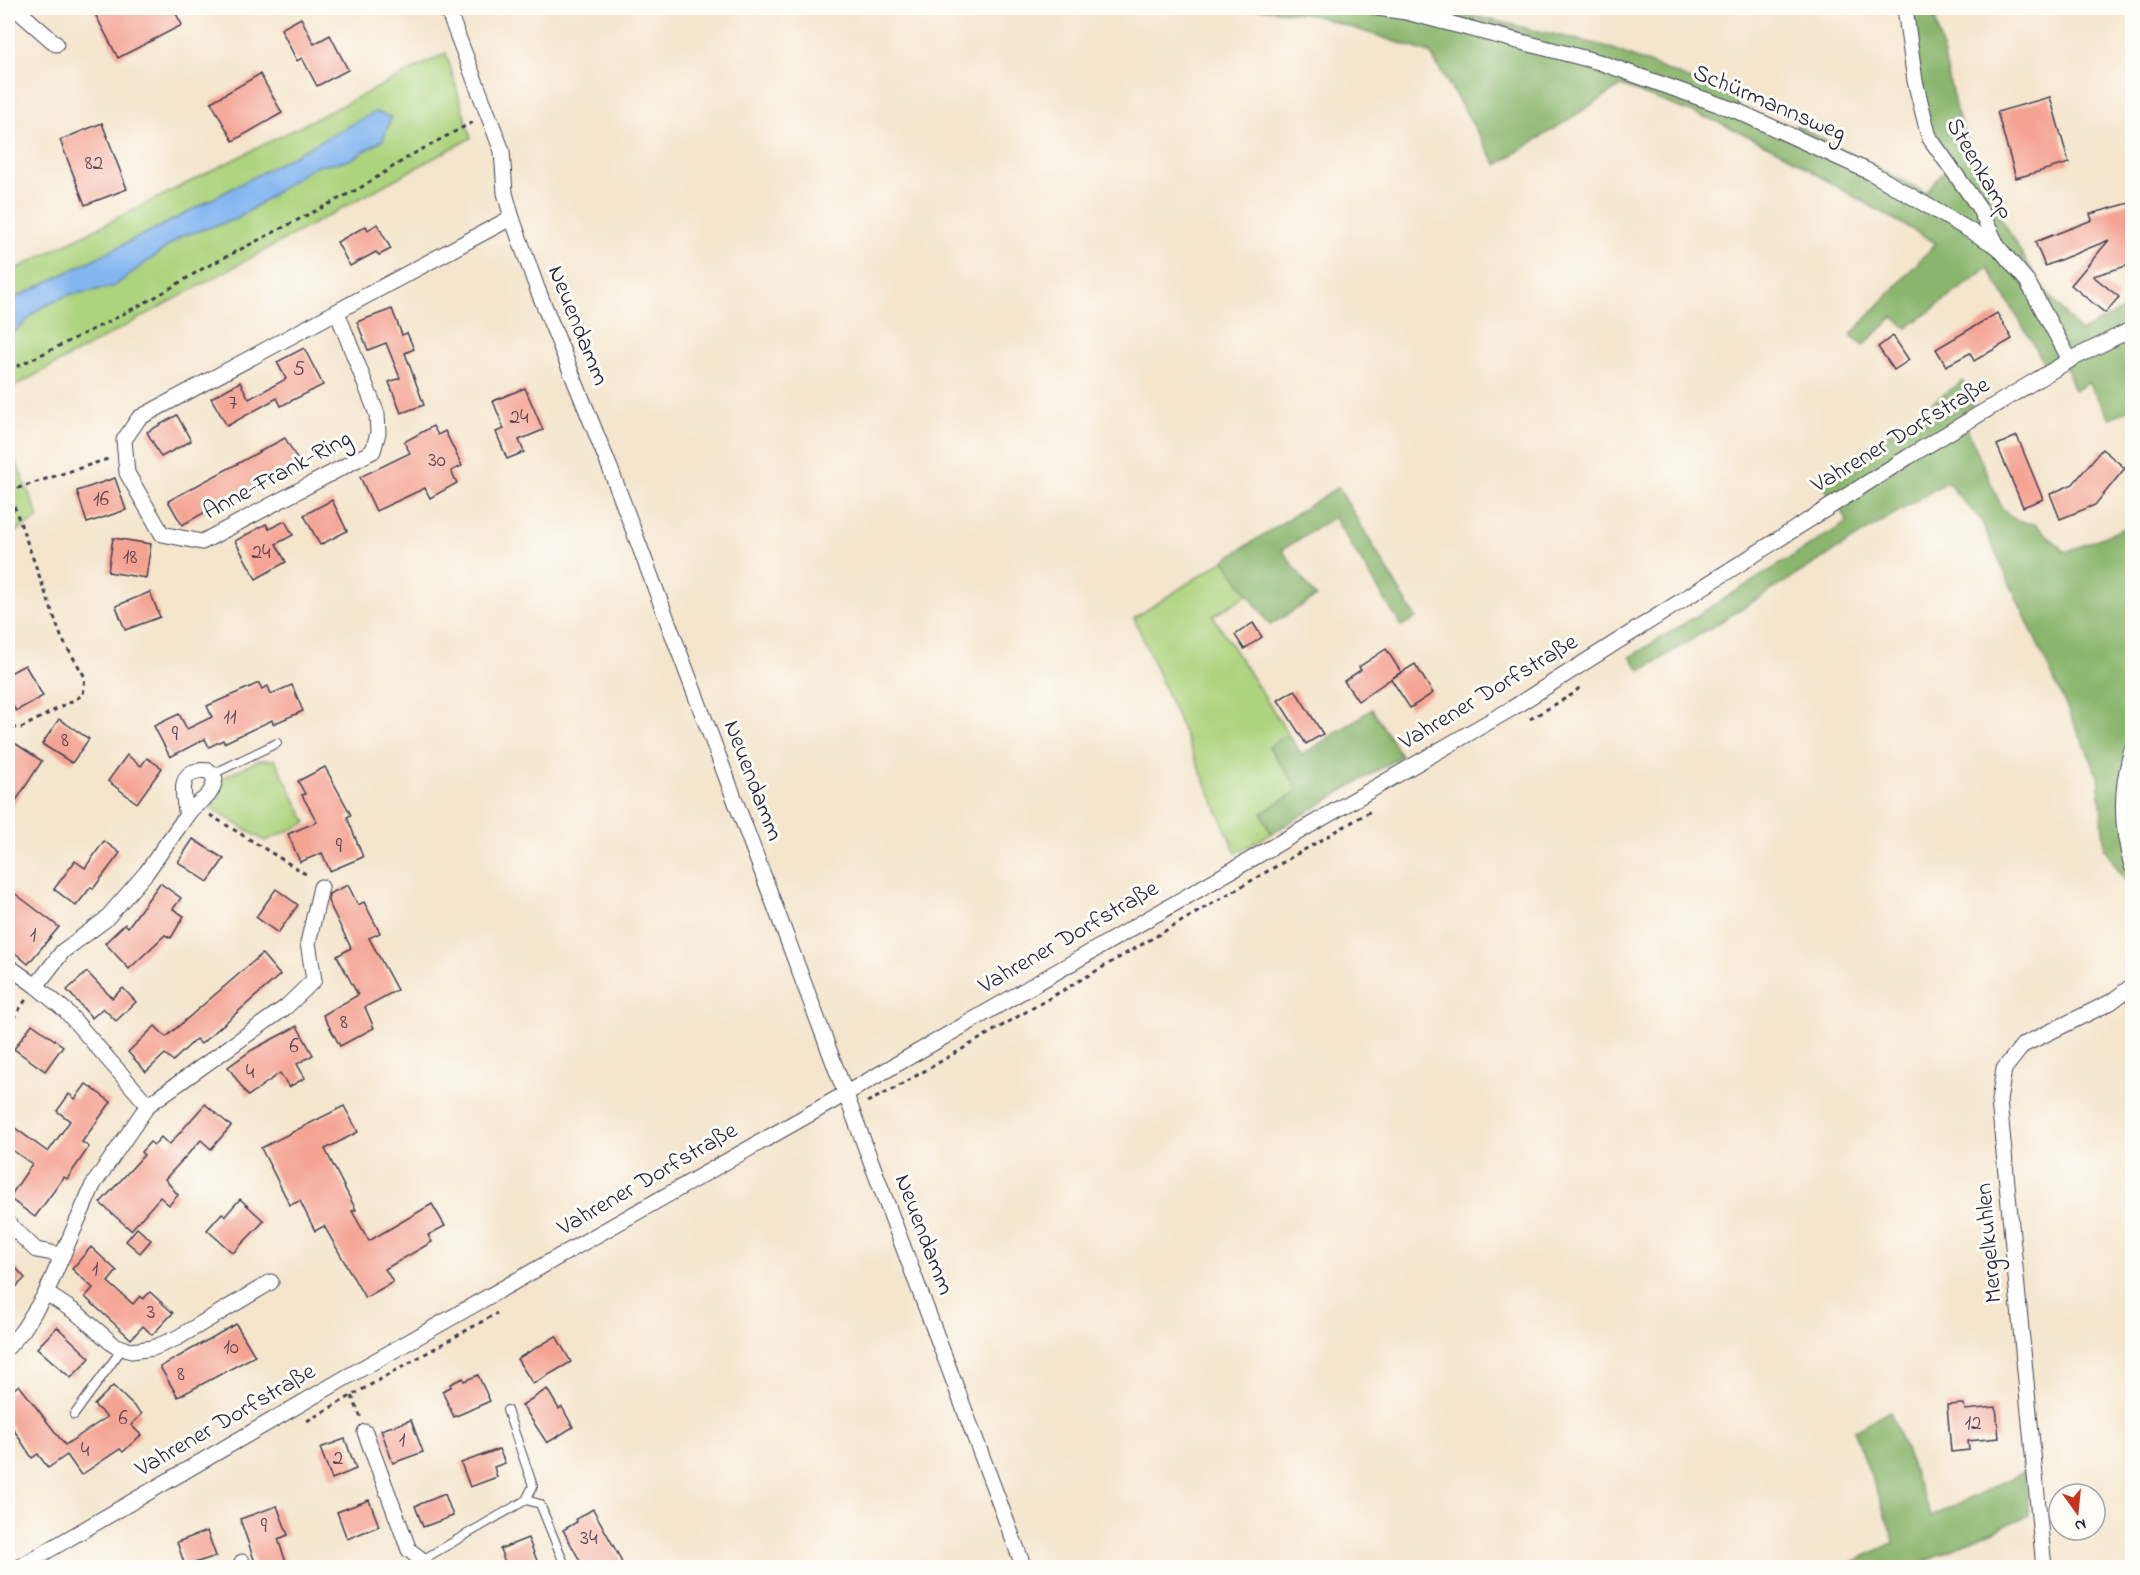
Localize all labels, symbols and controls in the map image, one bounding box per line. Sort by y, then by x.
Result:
street label: Schürmannsweg [1687,56,1851,152]
street label: Steenkamp [1936,112,2022,226]
house number: 82 [85,149,103,179]
street label: Neuendamm [537,261,617,391]
house number: 5 [293,355,305,385]
street label: Vahrener Dorfstraße [1804,369,1997,504]
house number: 7 [229,389,238,419]
house number: 24 [509,403,529,433]
street label: Anne-Frank-Ring [197,422,359,530]
house number: 30 [428,446,446,476]
house number: 16 [93,485,109,515]
house number: 24 [251,538,271,568]
house number: 18 [123,543,137,573]
street label: Vahrener Dorfstraße [1392,626,1585,761]
house number: 11 [223,703,237,733]
street label: Neuendamm [713,715,791,847]
house number: 9 [172,720,179,750]
house number: 8 [61,726,69,756]
house number: 9 [336,832,343,862]
street label: Vahrener Dorfstraße [972,872,1166,1004]
house number: 1 [30,921,37,951]
house number: 8 [340,1008,348,1038]
house number: 6 [289,1032,299,1062]
house number: 4 [246,1058,255,1088]
street label: Vahrener Dorfstraße [551,1114,745,1246]
street label: Neuendamm [884,1169,962,1301]
street label: Mergelkuhlen [1967,1181,2013,1305]
house number: 1 [92,1255,99,1285]
house number: 3 [147,1298,155,1328]
house number: 10 [223,1333,239,1363]
street label: Vahrener Dorfstraße [129,1355,323,1487]
house number: 8 [177,1360,185,1390]
house number: 6 [118,1404,128,1434]
house number: 12 [1964,1409,1982,1439]
house number: 1 [399,1426,406,1456]
house number: 4 [81,1436,90,1466]
house number: 2 [333,1444,343,1474]
north arrow [2047,1482,2107,1542]
house number: 9 [261,1512,268,1542]
text: N [2072,1512,2089,1538]
house number: 34 [580,1524,598,1554]

